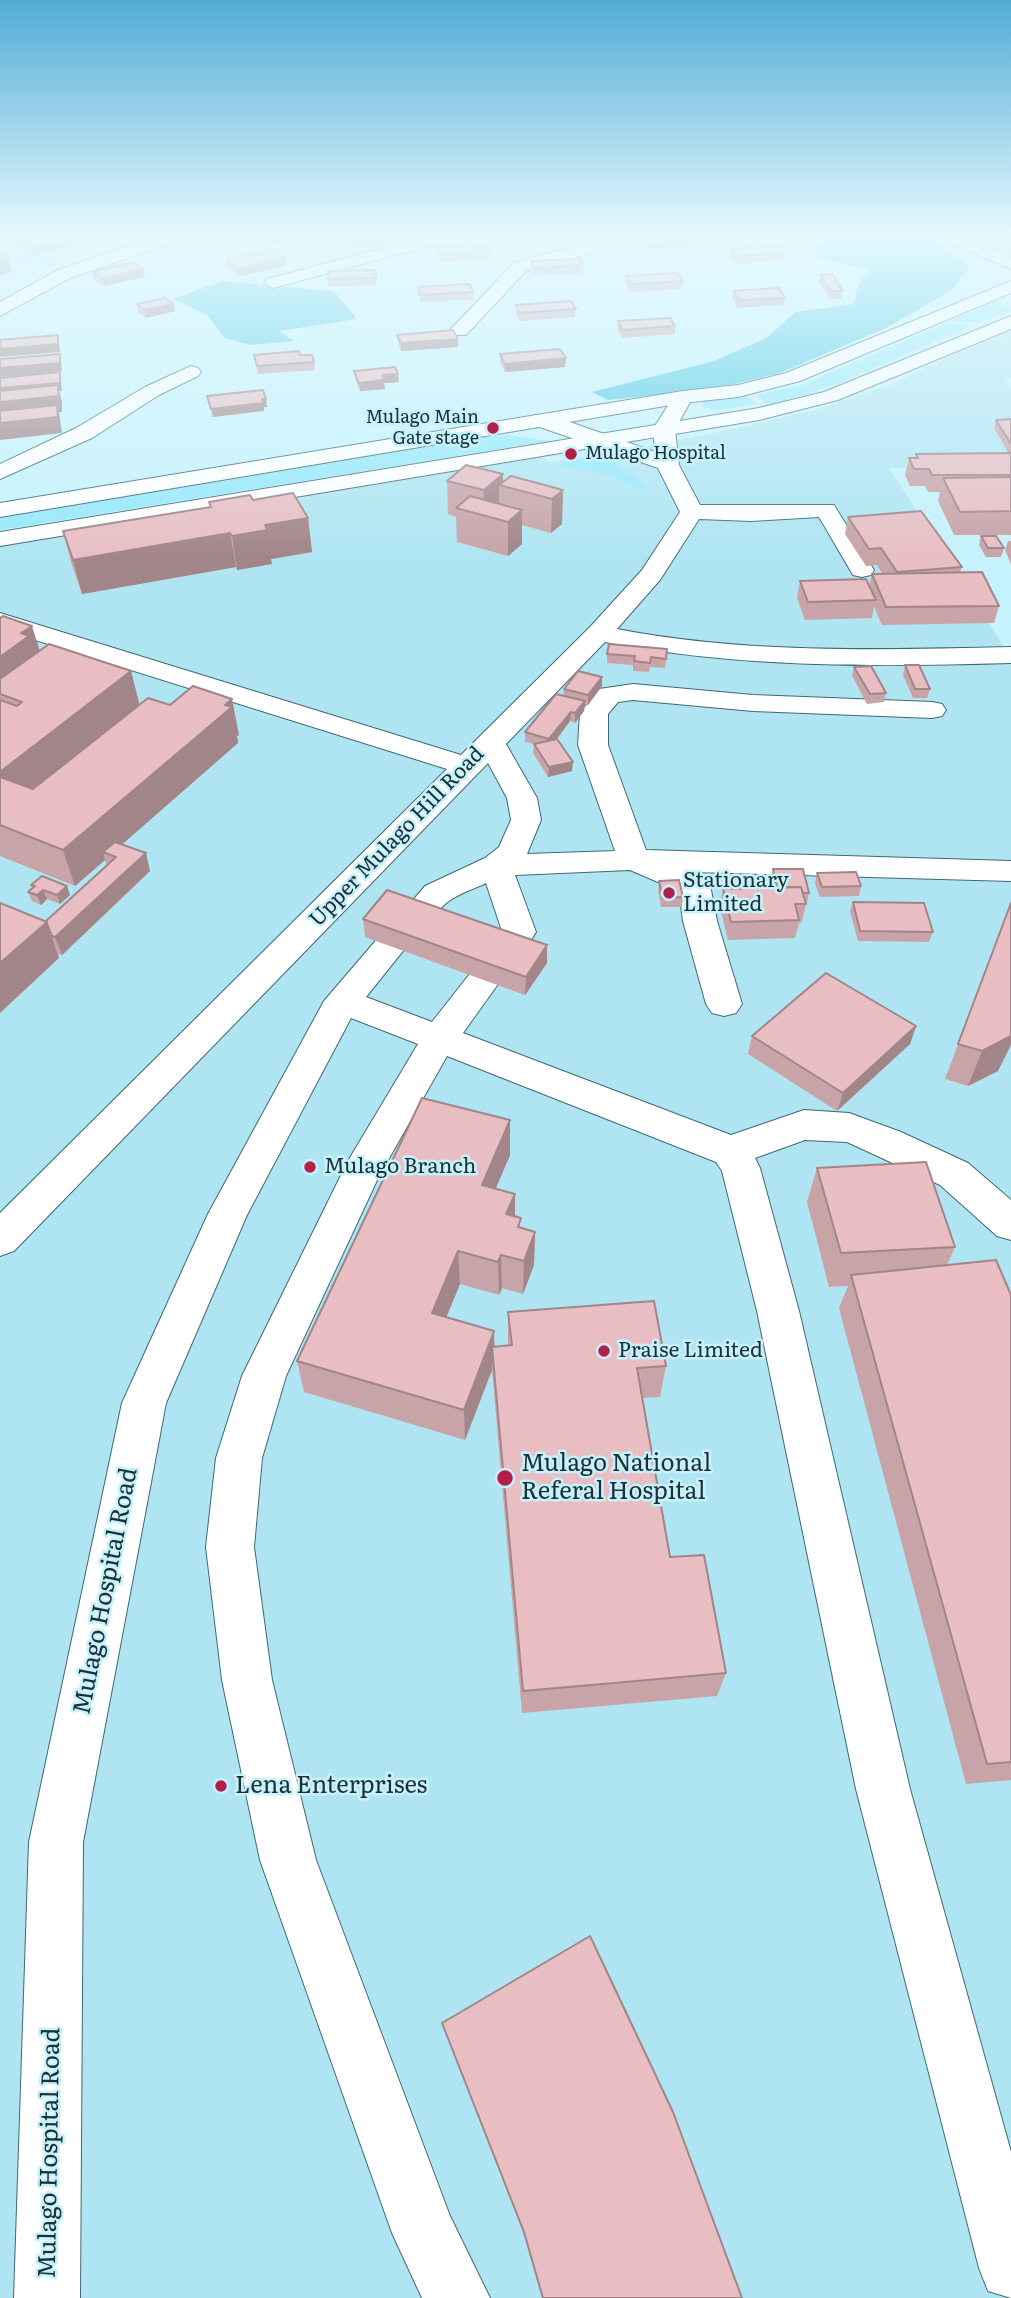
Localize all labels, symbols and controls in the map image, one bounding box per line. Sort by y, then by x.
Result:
place label: Mulago Main Gate stage [366,407,479,450]
marker: Mulago Main Gate stage [485,420,501,436]
place label: Mulago Hospital [585,443,726,465]
marker: Mulago Hospital [563,446,579,462]
street label: Upper Mulago Hill Road [304,742,490,932]
place label: Stationary Limited [683,868,789,918]
marker: Stationary Limited [661,885,677,901]
place label: Mulago Branch [324,1154,476,1180]
marker: Mulago Branch [302,1159,318,1175]
place label: Praise Limited [618,1338,763,1364]
marker: Praise Limited [596,1343,612,1359]
place label: Mulago National Referal Hospital [521,1450,711,1506]
street label: Mulago Hospital Road [68,1465,144,1717]
marker: Mulago National Referal Hospital [495,1468,515,1488]
place label: Lena Enterprises [235,1772,427,1800]
marker: Lena Enterprises [213,1778,229,1794]
street label: Mulago Hospital Road [33,2027,67,2279]

